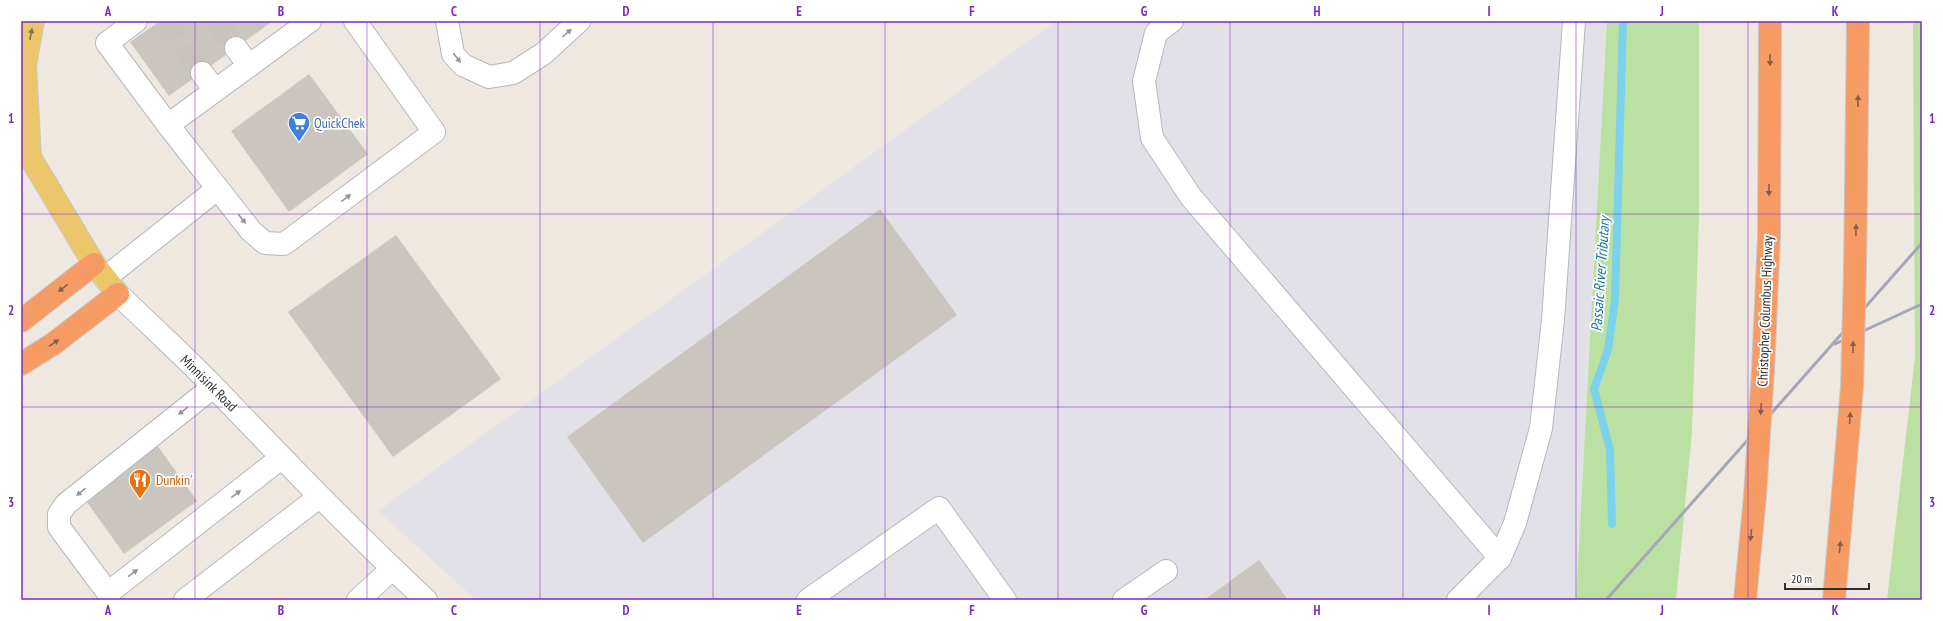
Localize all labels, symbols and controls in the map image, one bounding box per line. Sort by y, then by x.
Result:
text: A [104,3,112,20]
text: B [278,3,284,20]
text: C [451,3,457,20]
text: D [623,3,630,20]
text: E [796,3,802,20]
text: F [969,3,975,20]
text: G [1141,3,1148,20]
text: H [1314,3,1321,20]
text: I [1487,3,1491,20]
text: J [1659,3,1664,20]
text: K [1832,3,1839,20]
one-way arrow [28,28,34,41]
one-way arrow [562,28,572,37]
one-way arrow [452,53,461,63]
one-way arrow [1767,54,1773,67]
one-way arrow [1855,94,1861,107]
text: 1 [8,110,14,127]
supermarket icon: QuickChek [286,110,312,143]
text: 1 [1929,110,1935,127]
place label: QuickChek [314,114,366,132]
one-way arrow [1766,184,1772,197]
one-way arrow [341,194,352,202]
one-way arrow [237,214,246,225]
water label: Passaic River Tributary [1587,214,1614,332]
one-way arrow [1853,223,1859,236]
street label: Christopher Columbus Highway [1753,234,1777,387]
one-way arrow [58,284,69,293]
text: 2 [8,302,14,319]
text: 2 [1929,302,1935,319]
one-way arrow [49,339,59,347]
one-way arrow [1850,340,1856,353]
street label: Minnisink Road [177,351,241,415]
one-way arrow [1757,403,1764,415]
one-way arrow [177,407,188,415]
one-way arrow [1846,412,1853,424]
restaurant icon: Dunkin' [127,467,153,500]
place label: Dunkin' [156,471,193,489]
one-way arrow [76,488,87,497]
one-way arrow [230,489,241,498]
text: 3 [8,494,14,511]
text: 3 [1929,494,1935,511]
one-way arrow [1748,529,1754,541]
one-way arrow [1836,541,1843,553]
scale bar [1785,565,1869,591]
one-way arrow [127,569,138,578]
text: 20 m [1791,571,1812,586]
text: A [104,602,112,619]
text: B [278,602,284,619]
text: C [451,602,457,619]
text: D [623,602,630,619]
text: E [796,602,802,619]
text: F [969,602,975,619]
text: G [1141,602,1148,619]
text: H [1314,602,1321,619]
text: I [1487,602,1491,619]
text: J [1659,602,1664,619]
text: K [1832,602,1839,619]

